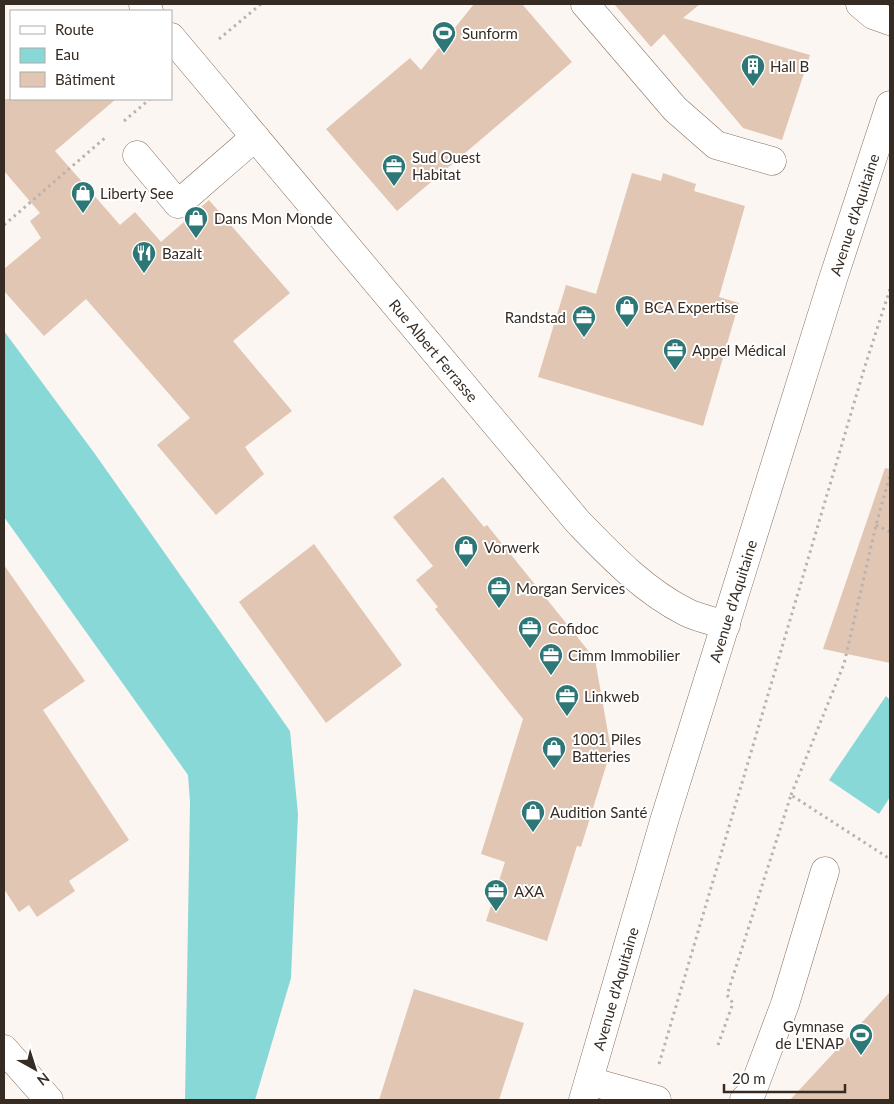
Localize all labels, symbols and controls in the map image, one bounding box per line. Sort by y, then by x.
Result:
legend [10,10,172,100]
text: Route [55,20,94,38]
sports icon: Sunform [431,20,457,54]
place label: Sunform [462,24,518,42]
text: Eau [55,45,79,63]
building icon: Hall B [740,53,766,87]
place label: Hall B [770,57,809,75]
text: Bâtiment [55,70,116,88]
place label: Sud Ouest Habitat [412,148,481,183]
street label: Avenue d'Aquitaine [826,151,882,278]
office icon: Sud Ouest Habitat [381,153,407,187]
shop icon: Liberty See [70,180,96,214]
place label: Liberty See [100,184,174,202]
shop icon: Dans Mon Monde [183,205,209,239]
place label: Dans Mon Monde [214,209,333,227]
restaurant icon: Bazalt [131,240,157,274]
place label: Bazalt [162,244,203,262]
shop icon: BCA Expertise [614,294,640,328]
street label: Rue Albert Ferrasse [386,295,482,405]
place label: BCA Expertise [644,298,739,316]
office icon: Randstad [571,304,597,338]
place label: Randstad [505,308,566,326]
office icon: Appel Médical [662,337,688,371]
place label: Appel Médical [692,341,786,359]
shop icon: Vorwerk [453,534,479,568]
street label: Avenue d'Aquitaine [705,537,760,664]
place label: Vorwerk [484,538,540,556]
office icon: Morgan Services [486,575,512,609]
place label: Morgan Services [516,579,625,597]
office icon: Cofidoc [517,615,543,649]
place label: Cofidoc [548,619,599,637]
office icon: Cimm Immobilier [538,642,564,676]
place label: Cimm Immobilier [568,646,680,664]
office icon: Linkweb [554,683,580,717]
place label: Linkweb [584,687,639,705]
place label: 1001 Piles Batteries [572,730,641,765]
shop icon: 1001 Piles Batteries [541,735,567,769]
shop icon: Audition Santé [520,799,546,833]
place label: Audition Santé [550,803,647,821]
office icon: AXA [483,878,509,912]
place label: AXA [514,882,545,900]
street label: Avenue d'Aquitaine [589,925,642,1052]
place label: Gymnase de L'ENAP [775,1017,844,1052]
sports icon: Gymnase de L'ENAP [848,1022,874,1056]
north arrow [10,1044,60,1094]
scale bar [724,1062,845,1094]
text: N [34,1069,53,1089]
text: 20 m [732,1069,766,1087]

